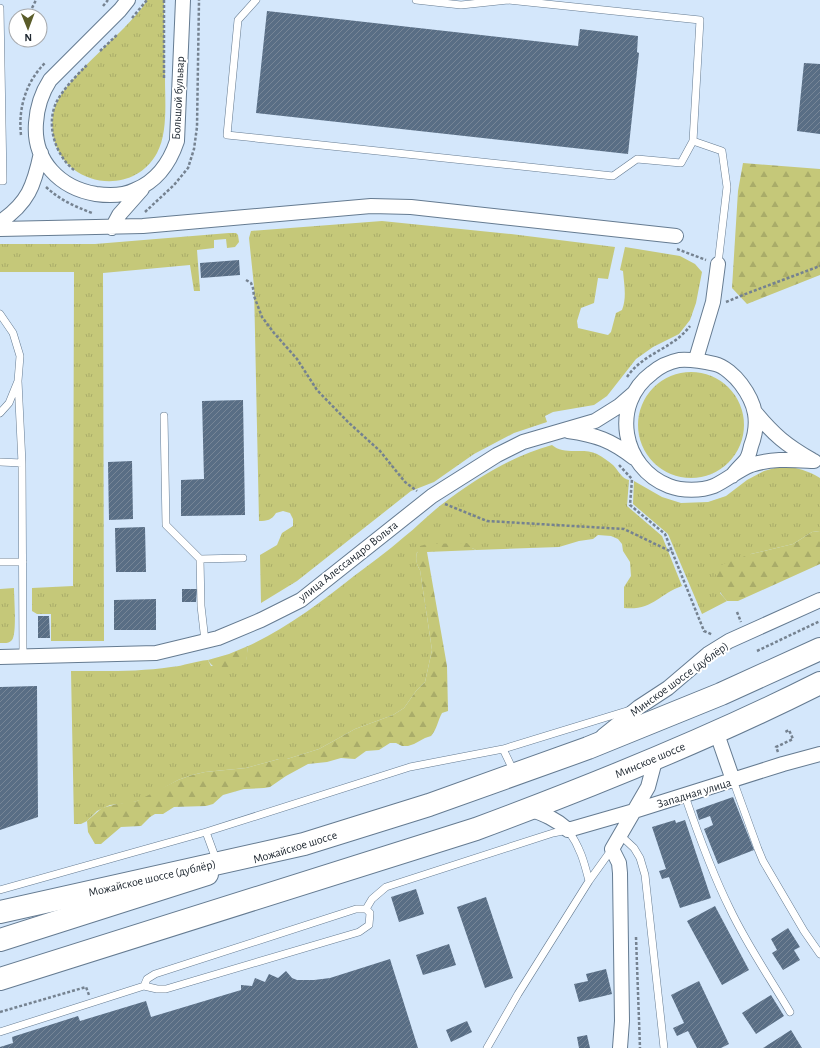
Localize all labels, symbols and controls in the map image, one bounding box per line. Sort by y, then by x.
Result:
north arrow [8,8,48,48]
text: N [24,32,32,43]
street label: Большой бульвар [170,56,187,140]
street label: улица Алессандро Вольта [295,518,401,605]
street label: Минское шоссе (дублёр) [628,639,731,719]
street label: Минское шоссе [613,740,687,780]
street label: Западная улица [655,776,733,811]
street label: Можайское шоссе [251,828,339,866]
street label: Можайское шоссе (дублёр) [87,857,217,900]

